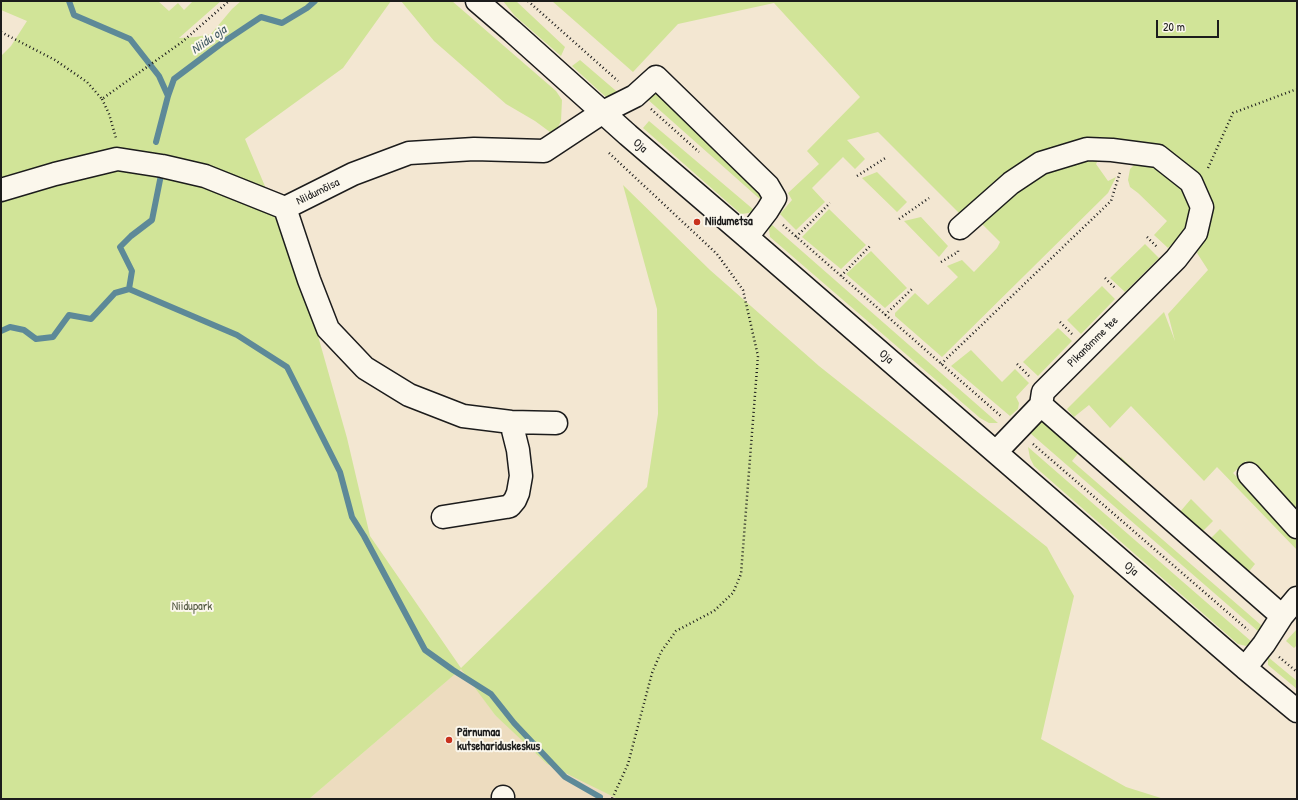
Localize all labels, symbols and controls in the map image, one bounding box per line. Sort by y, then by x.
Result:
scale bar [1158,12,1221,38]
text: 20 m [1163,18,1185,35]
water label: Niidu oja [188,22,230,58]
street label: Oja [630,136,650,156]
street label: Niidumõisa [294,175,342,209]
place label: Niidumetsa [705,215,753,229]
marker: Niidumetsa [692,217,702,227]
street label: Pikanõmme tee [1065,314,1121,370]
street label: Oja [876,347,896,367]
street label: Oja [1121,559,1141,579]
park label: Niidupark [172,600,212,614]
place label: Pärnumaa kutsehariduskeskus [457,726,540,754]
marker: Pärnumaa kutsehariduskeskus [444,735,454,745]

